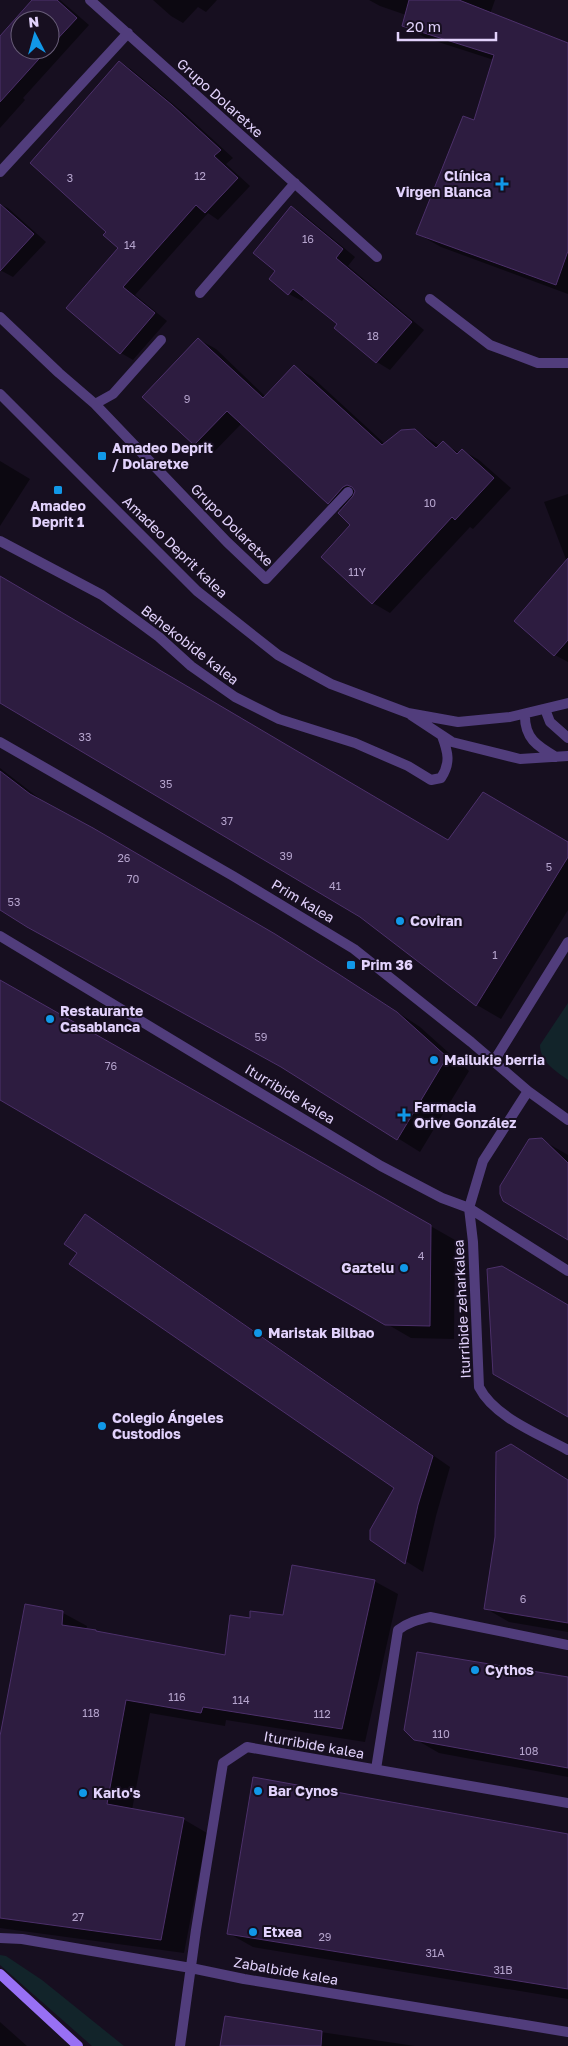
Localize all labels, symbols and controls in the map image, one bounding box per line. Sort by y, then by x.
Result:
north arrow [10,10,60,60]
scale bar [398,10,496,42]
text: N [27,13,40,31]
text: 20 m [406,17,441,35]
street label: Grupo Dolaretxe [174,55,267,141]
place label: Clínica Virgen Blanca [396,167,491,200]
house number: 12 [194,169,206,182]
house number: 3 [67,171,73,184]
marker: Clínica Virgen Blanca [495,177,509,191]
house number: 16 [302,232,314,245]
house number: 14 [124,238,136,251]
house number: 18 [367,329,379,342]
house number: 9 [184,392,190,405]
place label: Amadeo Deprit / Dolaretxe [112,439,213,472]
marker: Amadeo Deprit / Dolaretxe [96,450,108,462]
street label: Grupo Dolaretxe [188,480,277,569]
marker: Amadeo Deprit 1 [52,484,64,496]
street label: Amadeo Deprit kalea [119,492,231,601]
house number: 10 [424,496,436,509]
place label: Amadeo Deprit 1 [30,497,86,530]
house number: 11Y [348,565,366,578]
street label: Behekobide kalea [138,601,242,688]
house number: 33 [79,730,91,743]
house number: 35 [160,777,172,790]
house number: 37 [221,814,233,827]
house number: 39 [279,849,293,862]
house number: 26 [117,851,131,864]
house number: 5 [546,860,552,873]
house number: 70 [127,872,140,885]
street label: Prim kalea [269,875,338,926]
house number: 41 [329,879,341,892]
house number: 53 [8,895,20,908]
place label: Coviran [410,912,462,929]
marker: Coviran [394,915,406,927]
house number: 1 [492,948,498,961]
place label: Prim 36 [361,956,413,973]
marker: Prim 36 [345,959,357,971]
place label: Restaurante Casablanca [60,1002,143,1035]
marker: Restaurante Casablanca [44,1013,56,1025]
house number: 59 [254,1030,268,1043]
place label: Mailukie berria [444,1051,545,1068]
marker: Mailukie berria [428,1054,440,1066]
house number: 76 [105,1059,118,1072]
street label: Iturribide kalea [242,1060,338,1127]
place label: Farmacia Orive González [414,1098,516,1131]
marker: Farmacia Orive González [398,1109,410,1121]
street label: Iturribide zeharkalea [449,1239,474,1379]
house number: 4 [418,1249,425,1262]
place label: Gaztelu [341,1259,394,1276]
marker: Gaztelu [398,1262,410,1274]
place label: Maristak Bilbao [268,1324,375,1341]
marker: Maristak Bilbao [252,1327,264,1339]
place label: Colegio Ángeles Custodios [112,1409,224,1442]
marker: Colegio Ángeles Custodios [96,1420,108,1432]
house number: 6 [520,1592,527,1605]
place label: Cythos [485,1661,534,1678]
marker: Cythos [469,1664,481,1676]
house number: 116 [168,1690,186,1703]
house number: 114 [232,1693,250,1706]
house number: 118 [82,1706,100,1719]
house number: 112 [313,1707,331,1720]
street label: Iturribide kalea [262,1727,366,1762]
house number: 110 [432,1727,450,1740]
house number: 108 [520,1744,539,1757]
place label: Bar Cynos [268,1782,338,1799]
place label: Karlo's [93,1784,141,1801]
marker: Bar Cynos [252,1785,264,1797]
marker: Karlo's [77,1787,89,1799]
house number: 27 [72,1910,84,1923]
place label: Etxea [263,1923,302,1940]
marker: Etxea [247,1926,259,1938]
house number: 29 [318,1930,332,1943]
house number: 31A [425,1946,445,1959]
street label: Zabalbide kalea [232,1953,340,1988]
house number: 31B [493,1963,513,1976]

